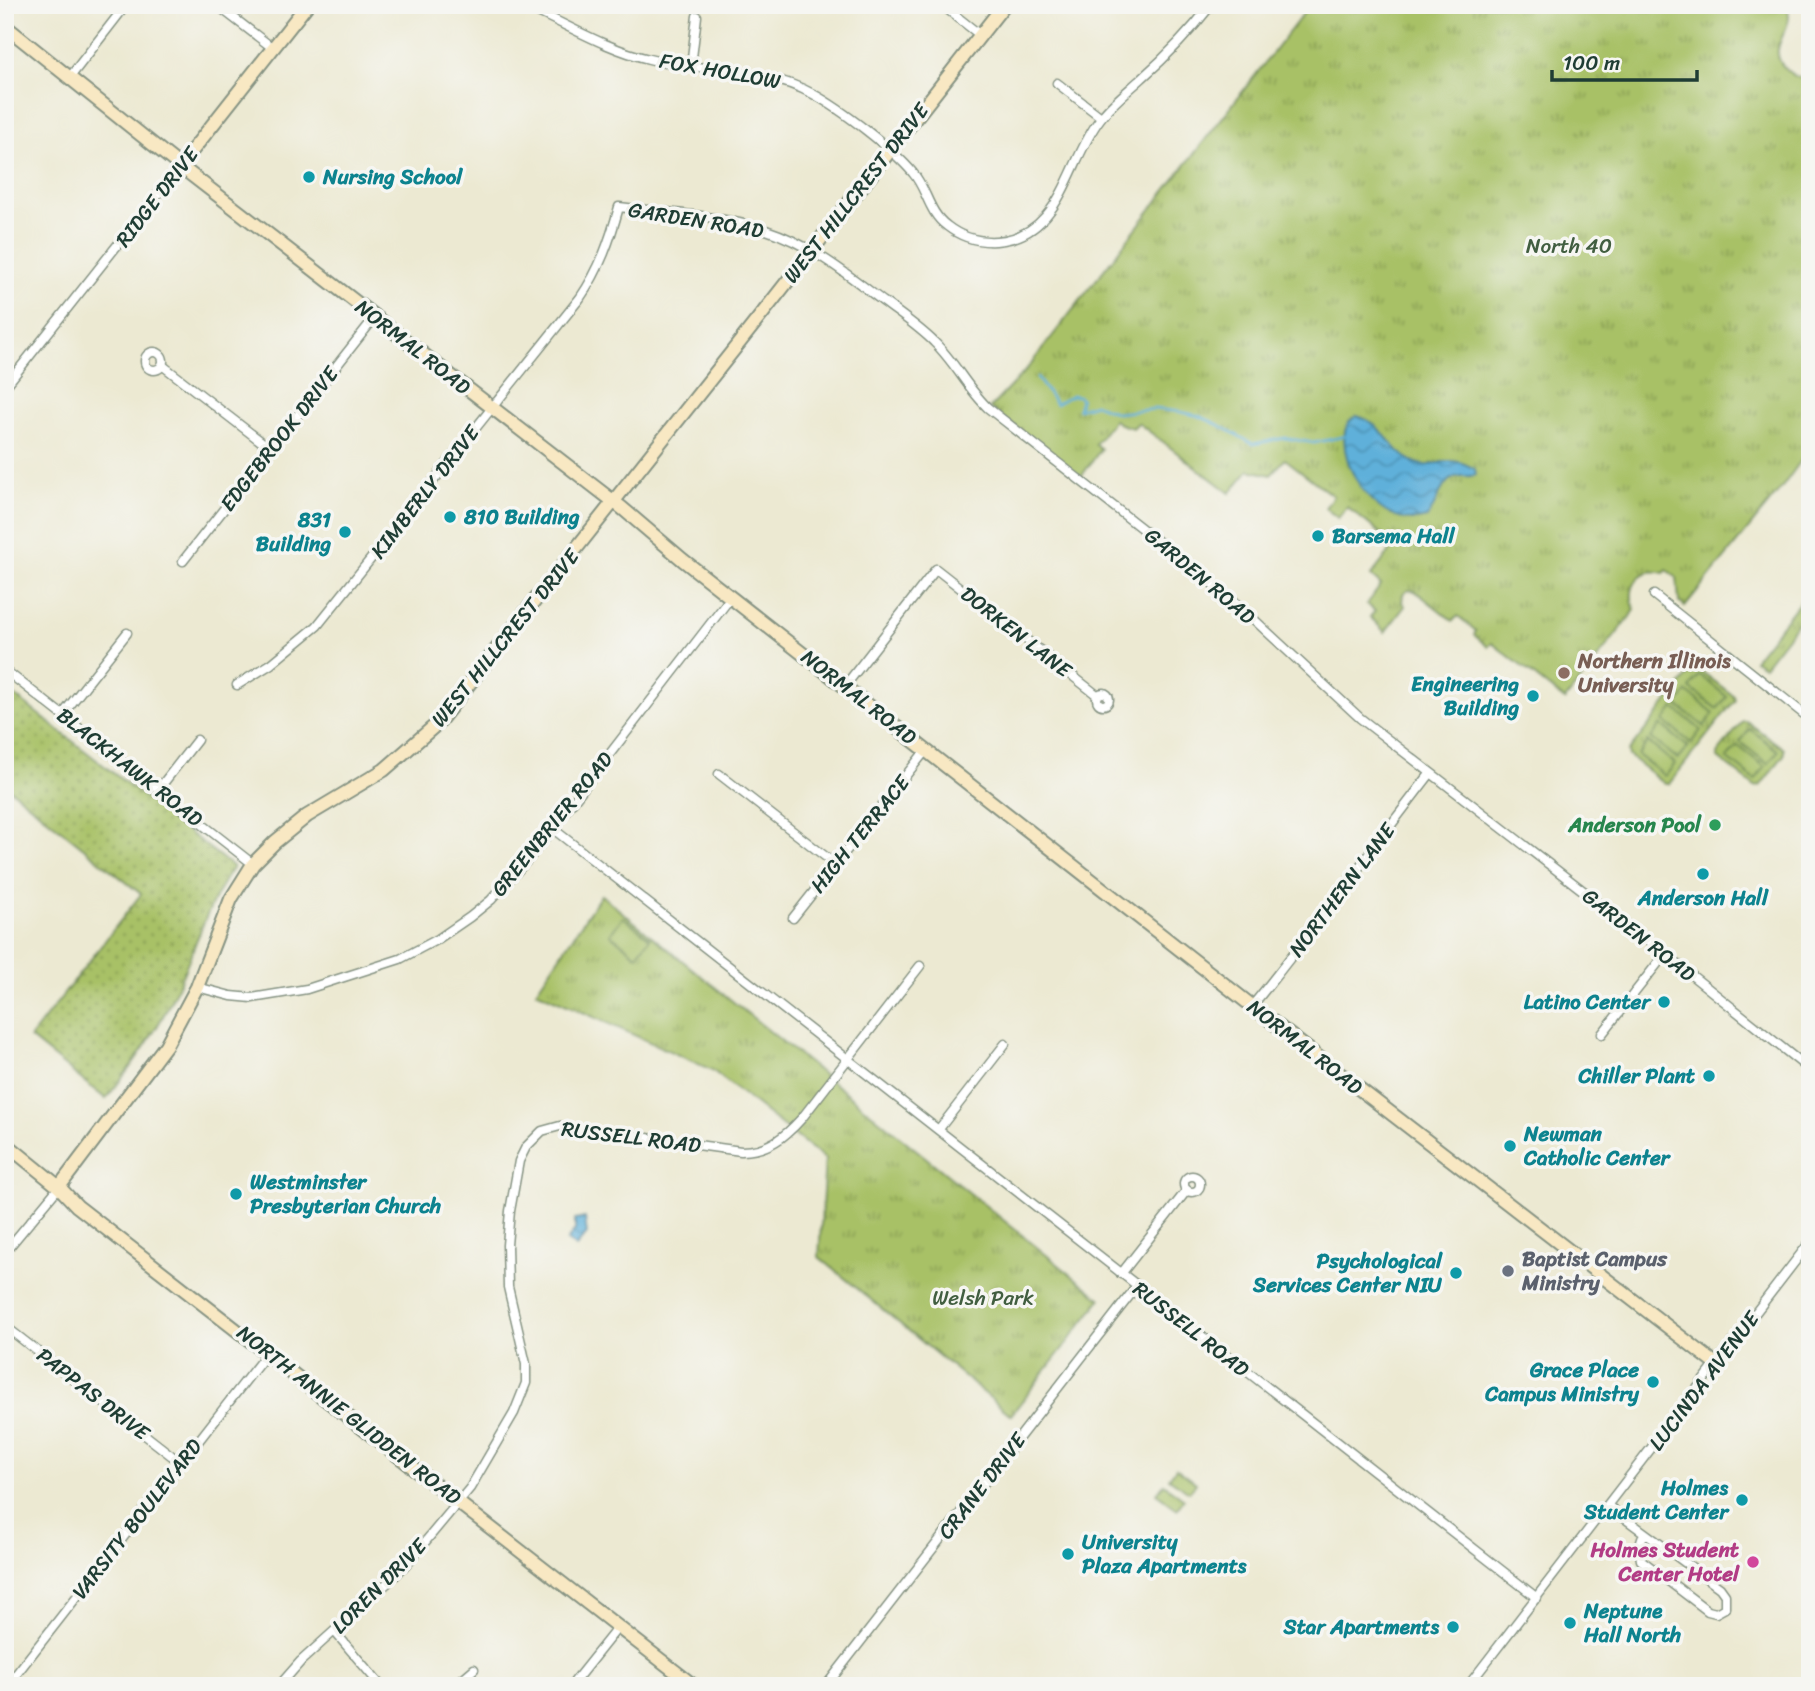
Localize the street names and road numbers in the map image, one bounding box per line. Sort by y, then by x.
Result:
street label: FOX HOLLOW [656,42,784,100]
street label: WEST HILLCREST DRIVE [773,93,940,292]
street label: RIDGE DRIVE [105,137,210,256]
street label: GARDEN ROAD [626,191,767,250]
street label: NORMAL ROAD [346,289,480,405]
street label: EDGEBROOK DRIVE [210,357,349,520]
street label: KIMBERLY DRIVE [360,416,491,567]
street label: GARDEN ROAD [1135,518,1265,635]
street label: WEST HILLCREST DRIVE [421,539,590,736]
street label: DORKEN LANE [952,576,1081,689]
street label: NORMAL ROAD [792,639,926,755]
street label: BLACKHAWK ROAD [48,697,212,837]
street label: GREENBRIER ROAD [481,742,623,905]
street label: HIGH TERRACE [800,765,921,902]
street label: NORTHERN LANE [1279,813,1406,966]
street label: GARDEN ROAD [1574,878,1705,992]
street label: NORMAL ROAD [1238,989,1372,1105]
street label: RUSSELL ROAD [559,1110,703,1164]
street label: RUSSELL ROAD [1124,1271,1258,1387]
street label: LUCINDA AVENUE [1638,1302,1770,1459]
street label: NORTH ANNIE GLIDDEN ROAD [228,1315,470,1516]
street label: PAPPAS DRIVE [28,1337,159,1452]
street label: CRANE DRIVE [928,1423,1037,1548]
street label: VARSITY BOULEVARD [62,1430,213,1608]
street label: LOREN DRIVE [322,1528,437,1643]

